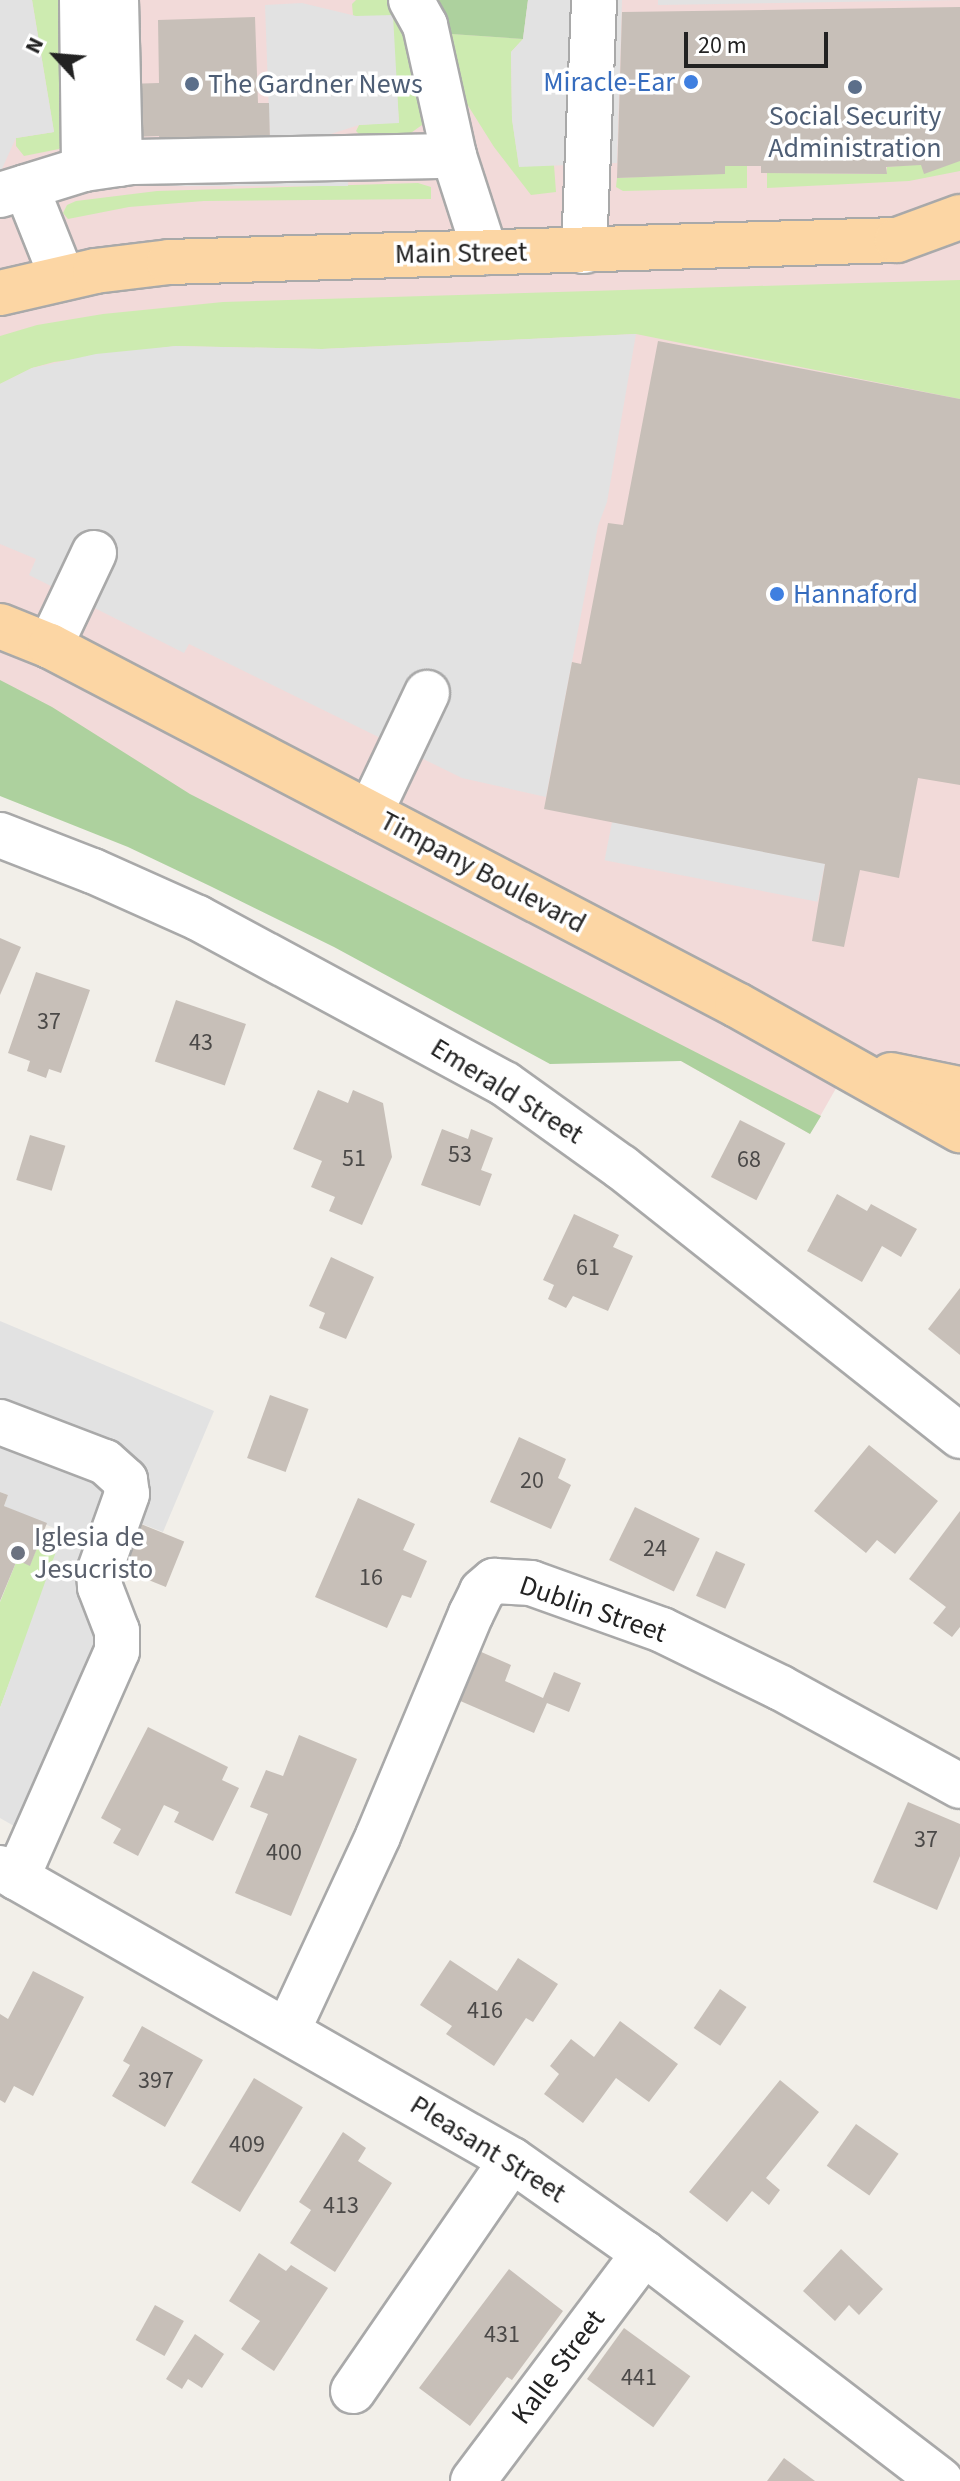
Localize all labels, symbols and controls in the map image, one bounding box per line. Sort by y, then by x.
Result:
north arrow [16,16,96,96]
scale bar [688,16,832,66]
text: 20 m [698,28,747,63]
text: N [17,32,52,59]
place label: Miracle-Ear [543,65,675,99]
place label: The Gardner News [208,67,423,101]
marker: Miracle-Ear [682,73,700,91]
marker: The Gardner News [183,75,201,93]
marker: Social Security Administration [846,78,864,96]
place label: Social Security Administration [768,99,942,165]
street label: Main Street [395,235,527,271]
place label: Hannaford [793,577,918,611]
marker: Hannaford [768,585,786,603]
street label: Timpany Boulevard [374,804,592,940]
house number: 37 [37,1008,61,1036]
house number: 43 [189,1029,213,1057]
street label: Emerald Street [425,1031,589,1151]
house number: 53 [448,1141,472,1169]
house number: 51 [342,1145,366,1173]
house number: 68 [737,1146,761,1174]
house number: 61 [576,1254,600,1282]
house number: 20 [520,1467,544,1495]
place label: Iglesia de Jesucristo [34,1520,153,1586]
house number: 24 [643,1535,667,1563]
marker: Iglesia de Jesucristo [9,1544,27,1562]
house number: 16 [359,1564,383,1592]
street label: Dublin Street [515,1568,671,1650]
house number: 37 [914,1826,938,1854]
house number: 400 [266,1839,302,1867]
house number: 416 [467,1997,503,2025]
house number: 397 [138,2067,174,2095]
street label: Pleasant Street [404,2088,572,2210]
house number: 409 [229,2131,265,2159]
house number: 413 [323,2192,359,2220]
street label: Kalle Street [504,2303,612,2431]
house number: 431 [484,2321,520,2349]
house number: 441 [621,2364,657,2392]

